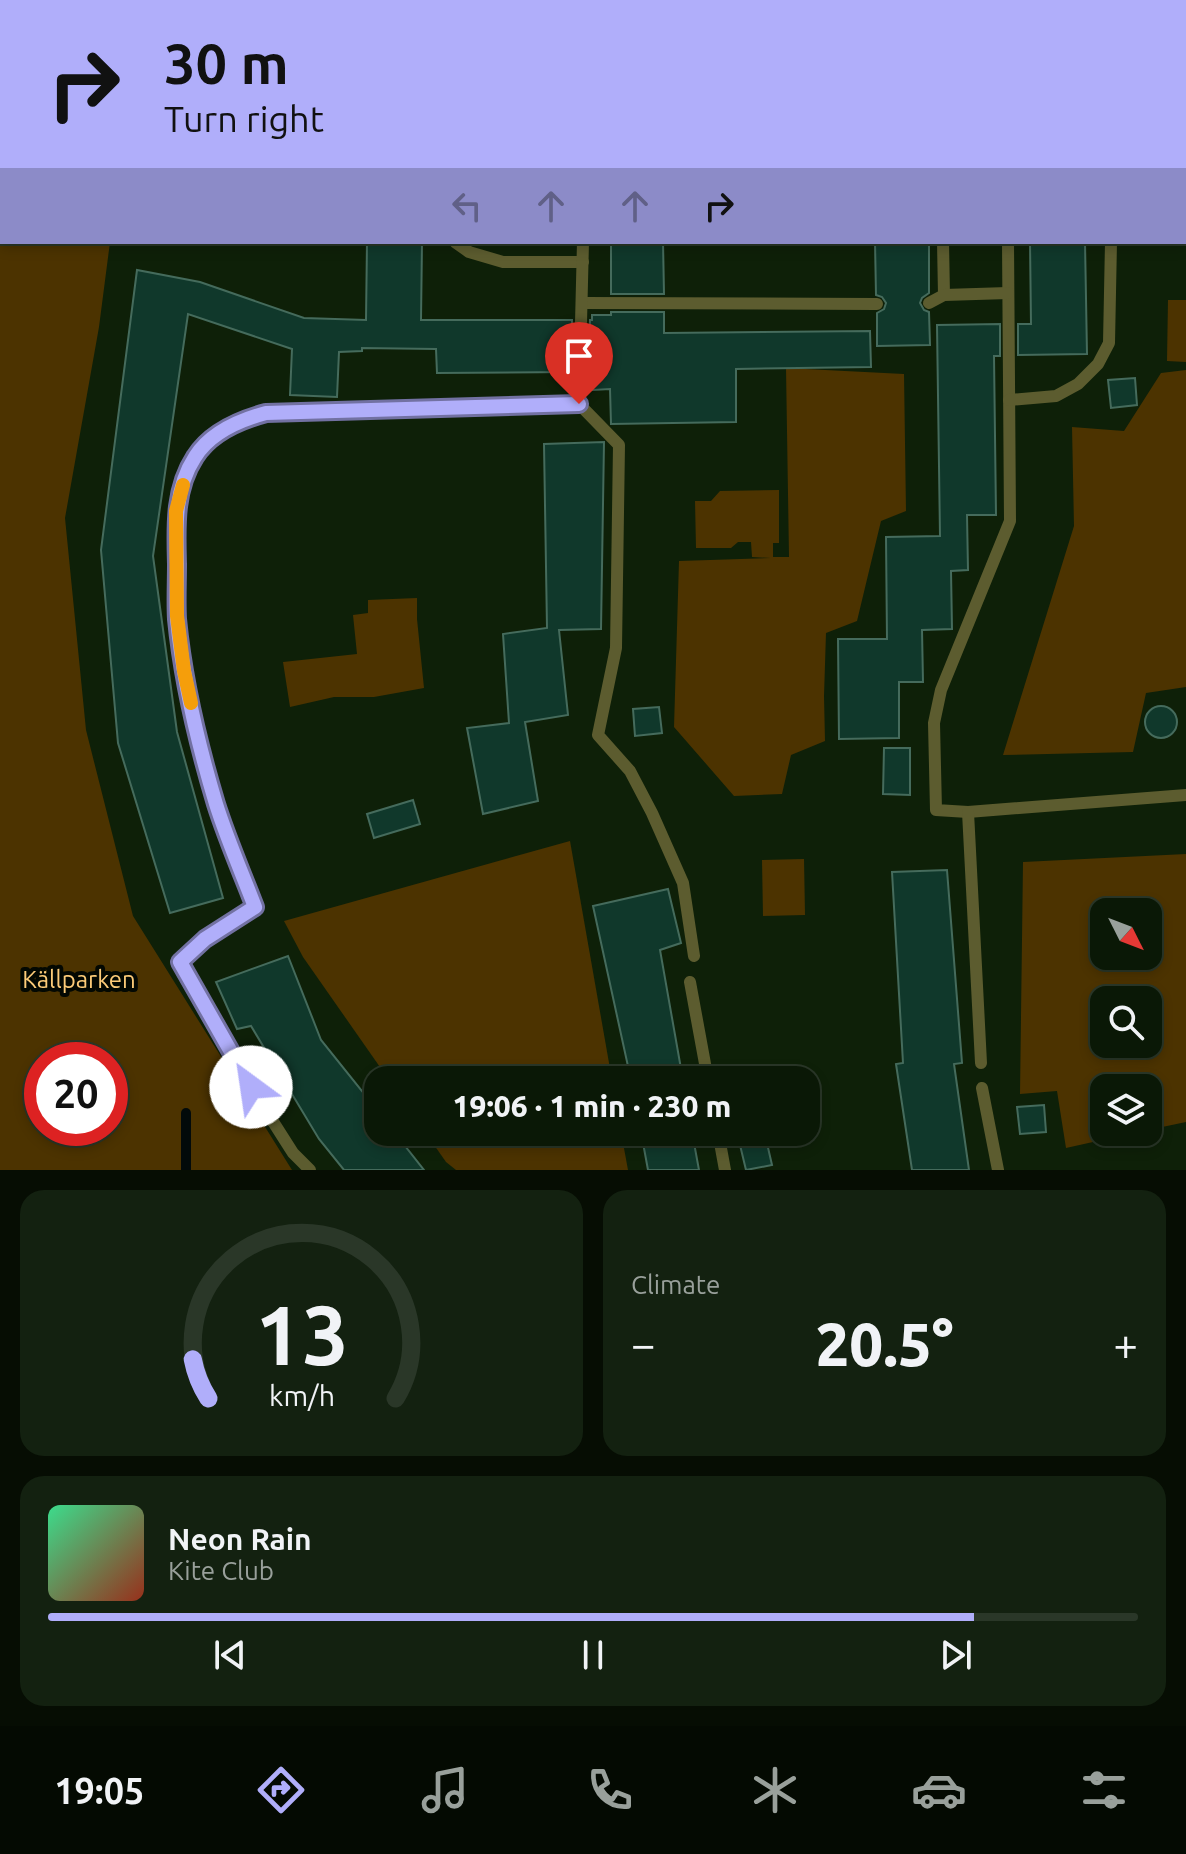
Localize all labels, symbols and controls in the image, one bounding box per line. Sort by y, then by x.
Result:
icon: right [32,32,136,136]
text: 30 m [164,32,289,95]
text: Turn right [164,98,324,139]
icon: left [445,184,489,228]
icon: ahead [529,184,573,228]
icon: ahead [613,184,657,228]
icon: right [697,184,741,228]
pin [545,322,613,404]
icon: arrive [557,334,601,378]
north arrow [1090,898,1162,970]
map controls [1090,898,1162,1146]
park label: Källparken [22,966,136,993]
button: search [1090,986,1162,1058]
speed limit sign: 20 [24,1042,128,1146]
position arrow [209,1045,293,1129]
button: layers [1090,1074,1162,1146]
text: 19:06 · 1 min · 230 m [453,1089,731,1123]
text: Climate [631,1270,720,1299]
text: 13 [255,1287,348,1381]
text: 20.5° [815,1310,954,1377]
text: − [631,1319,656,1368]
text: + [1113,1319,1138,1368]
text: km/h [269,1379,335,1411]
text: Neon Rain [168,1522,312,1556]
text: Kite Club [168,1556,274,1585]
icon: previous [208,1633,252,1677]
icon: pause [571,1633,615,1677]
icon: next [934,1633,978,1677]
icon: directions [253,1762,309,1818]
icon: music [417,1762,473,1818]
icon: phone [582,1762,638,1818]
icon: climate [747,1762,803,1818]
icon: car [911,1762,967,1818]
icon: filters [1076,1762,1132,1818]
text: 19:05 [54,1770,144,1811]

